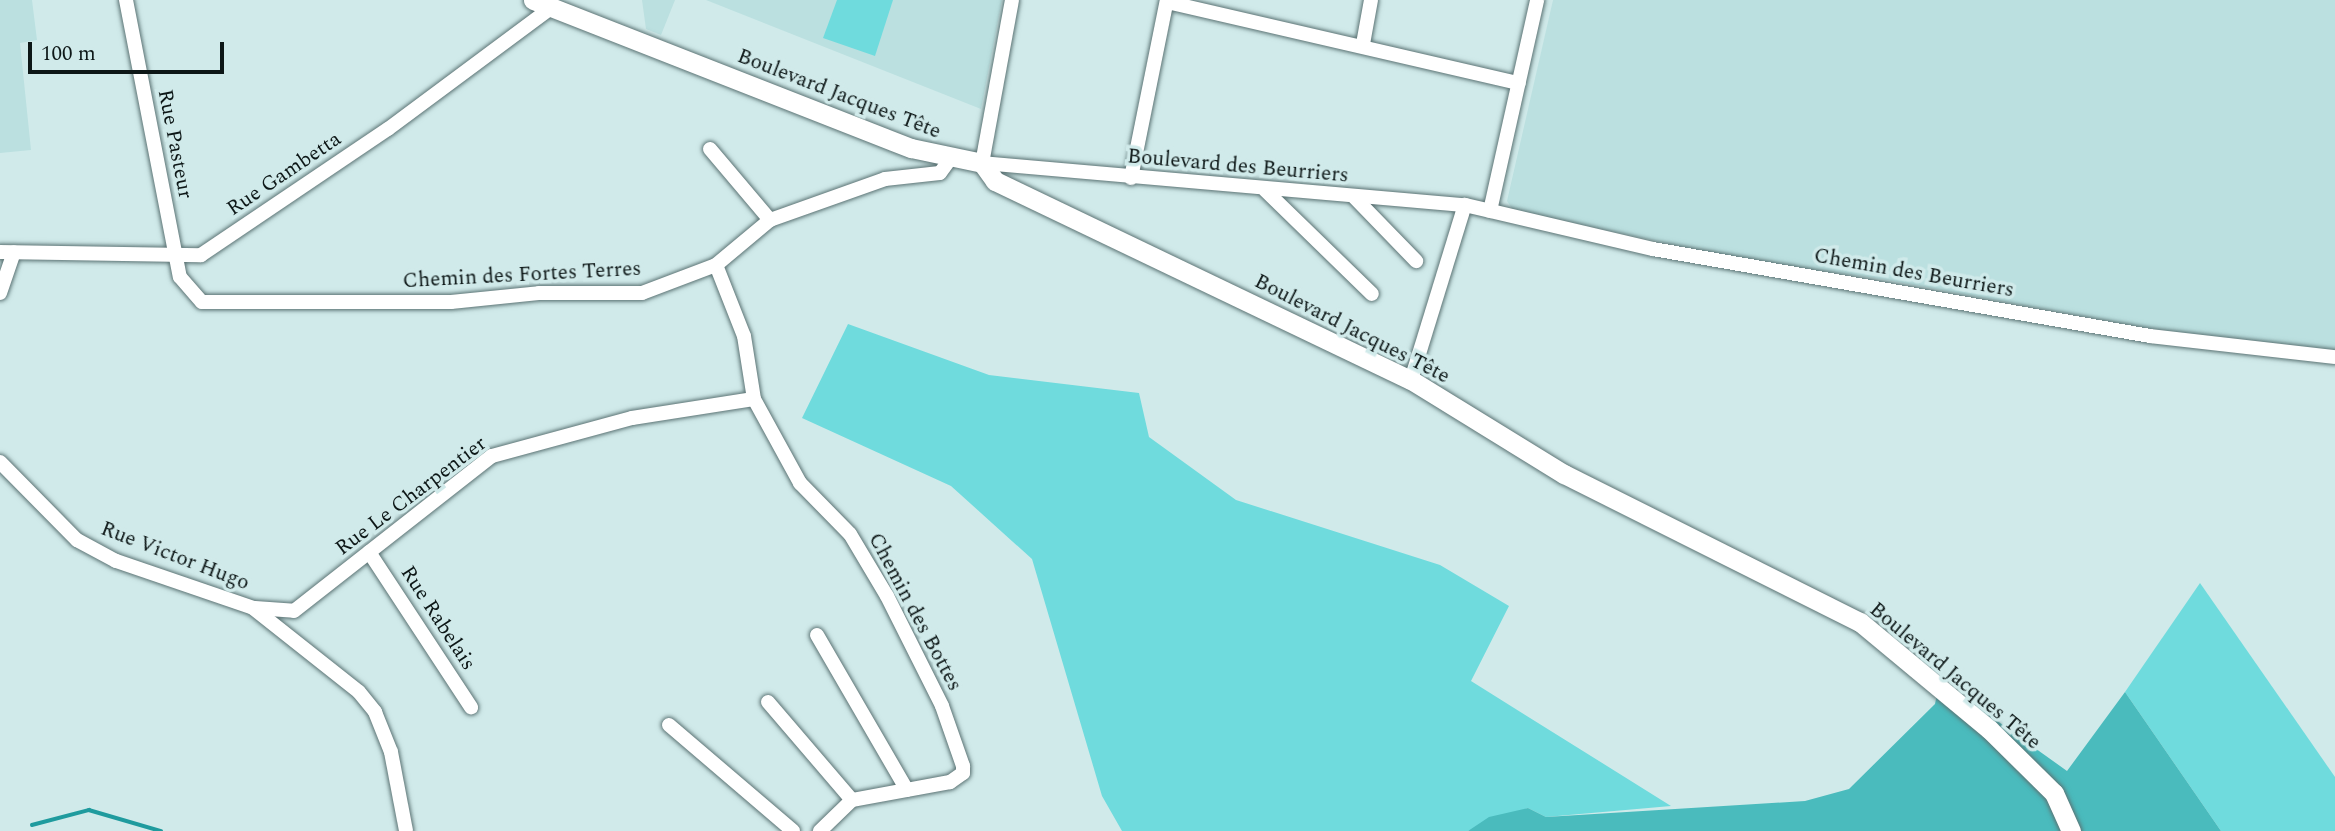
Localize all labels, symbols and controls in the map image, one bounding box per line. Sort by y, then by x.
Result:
scale bar [32,28,228,72]
text: 100 m [41,38,96,70]
street label: Boulevard Jacques Tête [734,44,944,144]
street label: Rue Pasteur [152,87,198,201]
street label: Rue Gambetta [222,127,346,221]
street label: Boulevard des Beurriers [1126,144,1350,188]
street label: Chemin des Beurriers [1812,243,2016,303]
street label: Chemin des Fortes Terres [402,256,642,294]
street label: Boulevard Jacques Tête [1250,269,1454,389]
street label: Rue Le Charpentier [330,431,492,561]
street label: Rue Victor Hugo [97,516,253,596]
street label: Chemin des Bottes [863,529,967,695]
street label: Rue Rabelais [395,561,481,675]
street label: Boulevard Jacques Tête [1864,597,2046,755]

